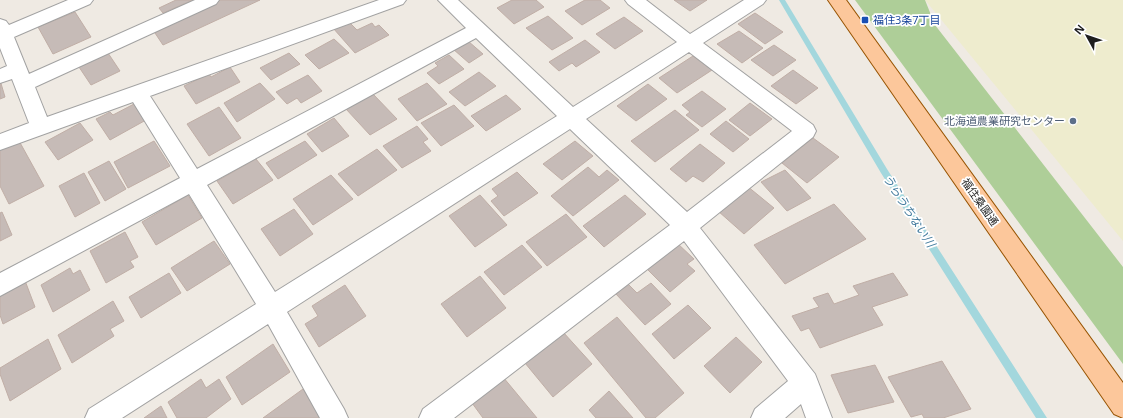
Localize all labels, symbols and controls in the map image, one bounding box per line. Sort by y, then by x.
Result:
place label: 福住3条7丁目 [873,12,941,27]
marker: 福住3条7丁目 [860,15,870,25]
north arrow [1067,16,1107,56]
text: N [1070,21,1088,38]
place label: 北海道農業研究センター [944,113,1065,128]
marker: 北海道農業研究センター [1068,116,1078,126]
water label: うらうちない川 [879,171,941,252]
street label: 福住桑園通 [958,175,1002,229]

